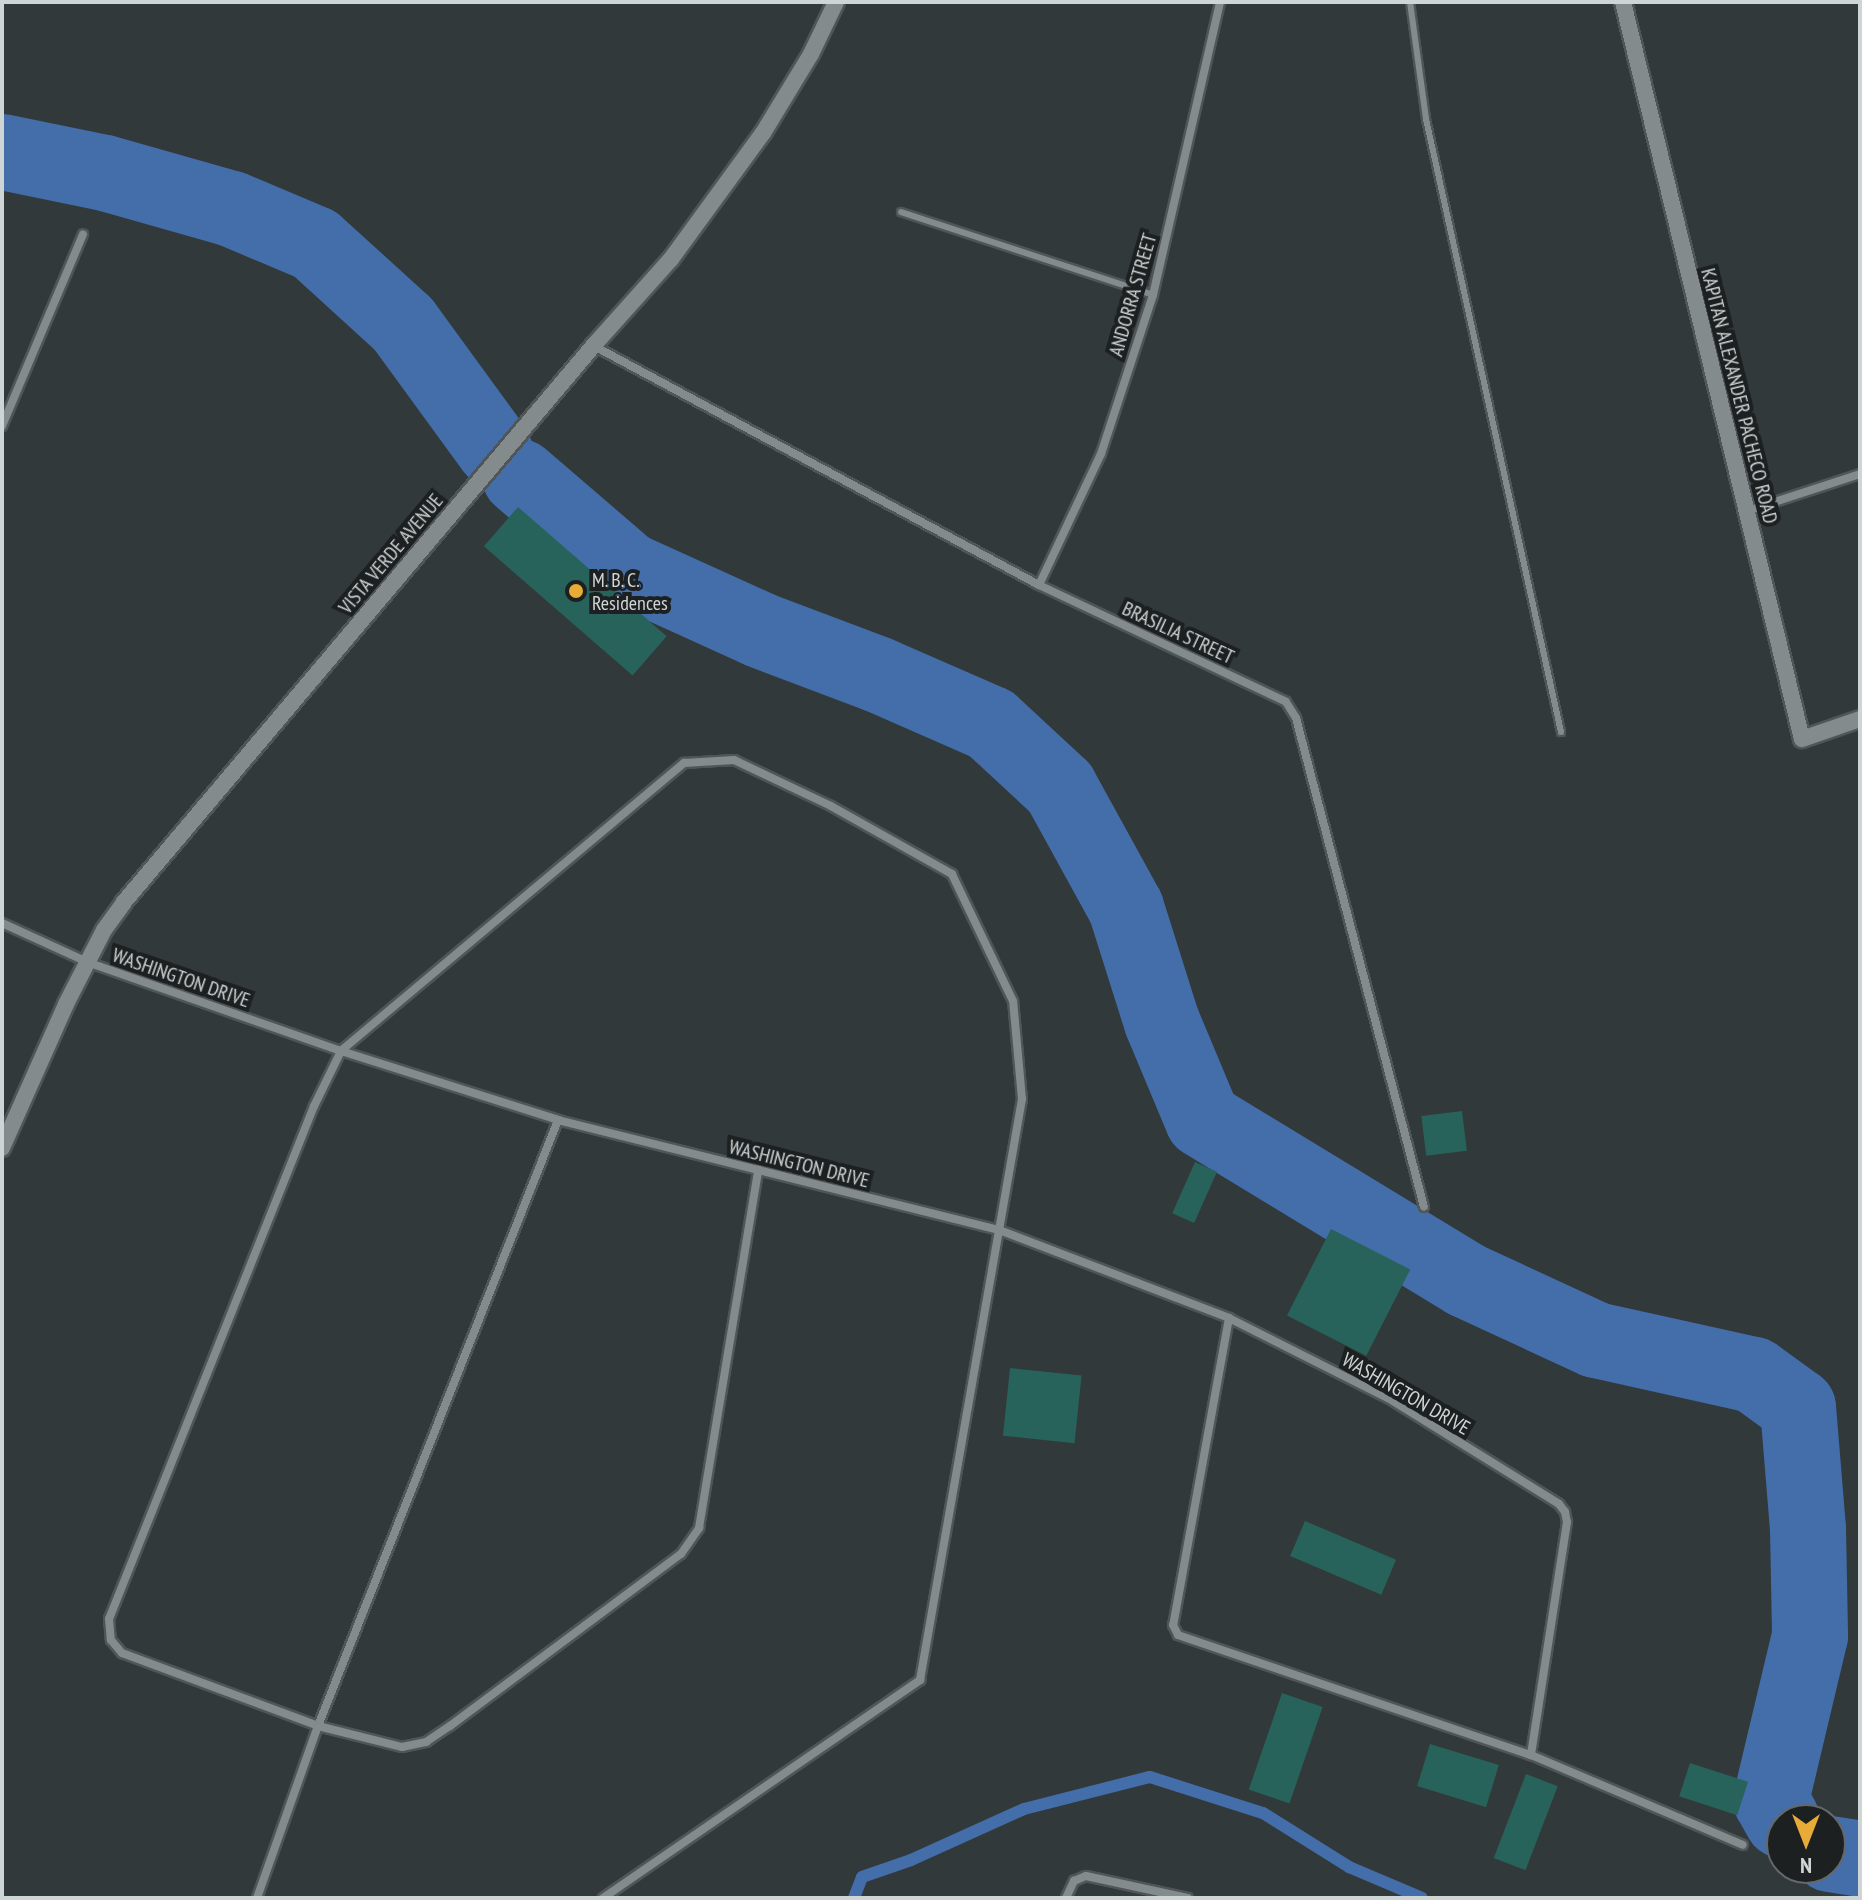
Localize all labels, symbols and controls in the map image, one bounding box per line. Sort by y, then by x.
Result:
street label: ANDORRA STREET [1104,230,1162,360]
street label: KAPITAN ALEXANDER PACHECO ROAD [1696,266,1782,526]
street label: VISTA VERDE AVENUE [333,488,449,620]
place label: M. B. C. Residences [592,568,668,615]
marker: M. B. C. Residences [567,582,585,600]
street label: BRASILIA STREET [1118,597,1238,669]
street label: WASHINGTON DRIVE [109,943,253,1013]
street label: WASHINGTON DRIVE [726,1135,872,1193]
street label: WASHINGTON DRIVE [1338,1348,1474,1440]
north arrow [1766,1804,1846,1884]
text: N [1800,1852,1812,1880]

